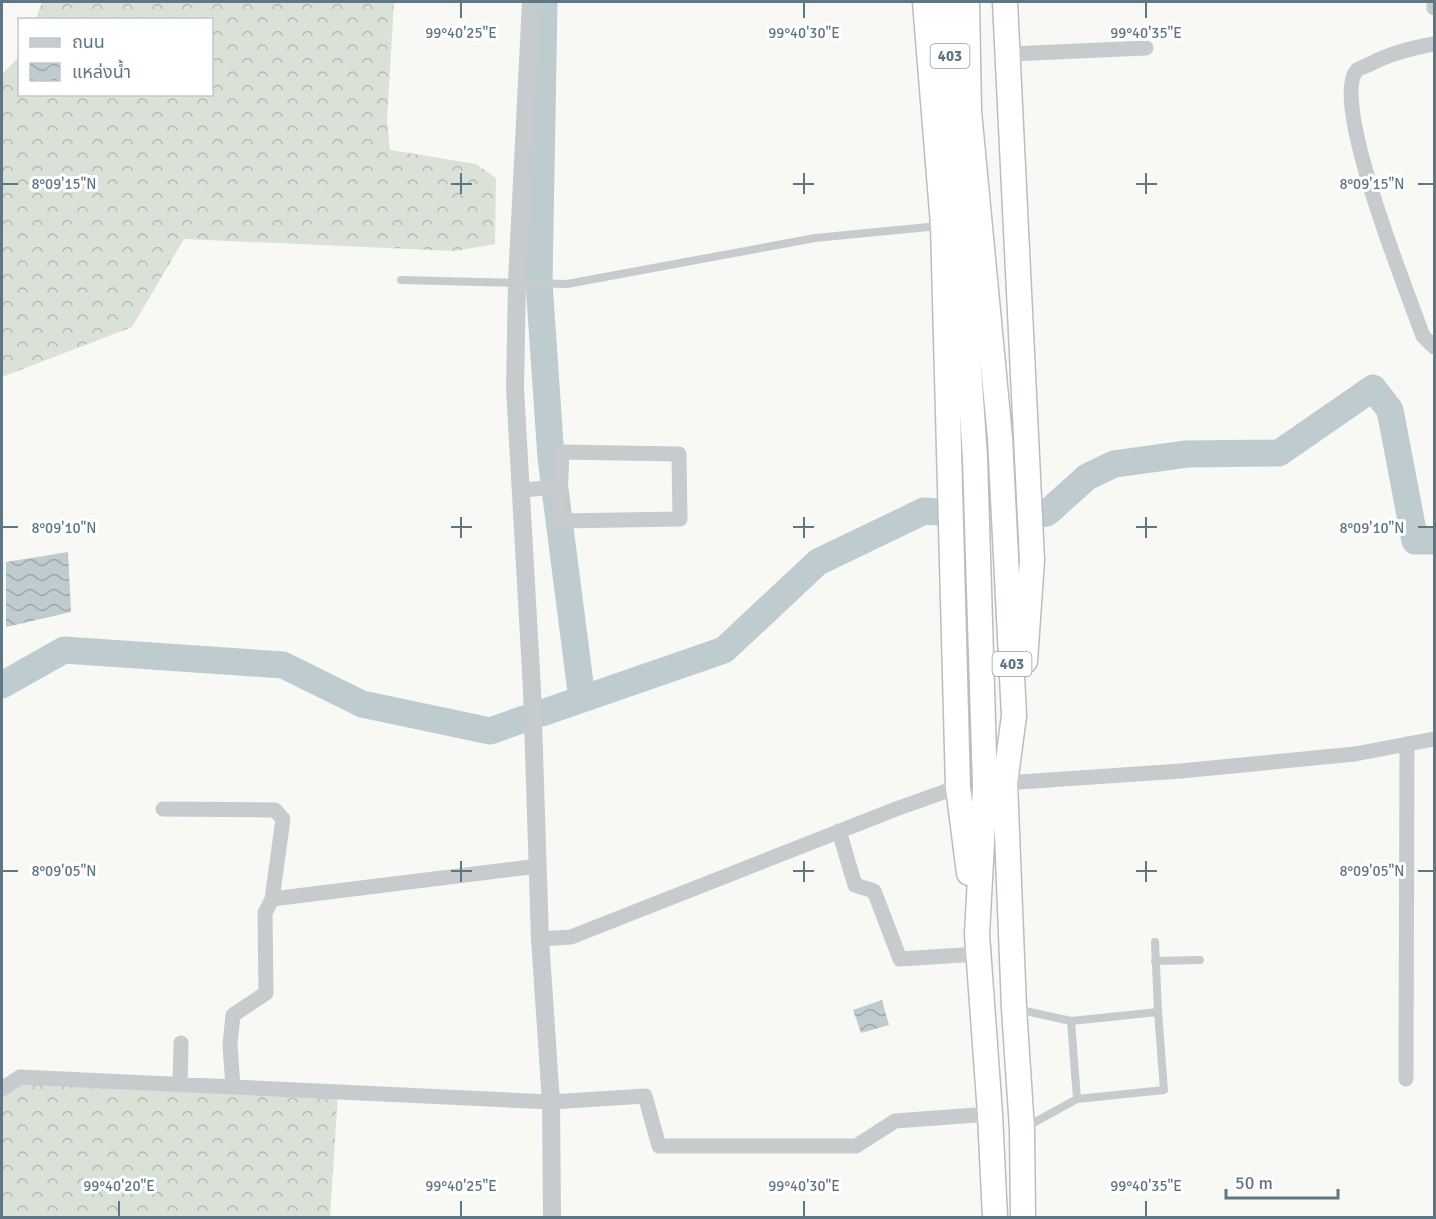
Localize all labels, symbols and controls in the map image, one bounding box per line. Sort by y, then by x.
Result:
legend [18,18,213,96]
text: 99°40'25"E [425,24,497,42]
text: 99°40'30"E [768,24,840,42]
text: 99°40'35"E [1110,24,1182,42]
text: ถนน [72,31,105,53]
road number: 403 [930,44,970,68]
text: แหล่งน้ำ [72,59,131,83]
text: 8°09'15"N [31,175,97,193]
text: 8°09'15"N [1339,175,1405,193]
text: 8°09'10"N [31,519,97,537]
text: 8°09'10"N [1339,519,1405,537]
road number: 403 [992,652,1032,676]
text: 8°09'05"N [31,862,97,880]
text: 8°09'05"N [1339,862,1405,880]
scale bar [1226,1162,1338,1200]
text: 50 m [1235,1172,1273,1194]
text: 99°40'20"E [83,1177,155,1195]
text: 99°40'25"E [425,1177,497,1195]
text: 99°40'30"E [768,1177,840,1195]
text: 99°40'35"E [1110,1177,1182,1195]

